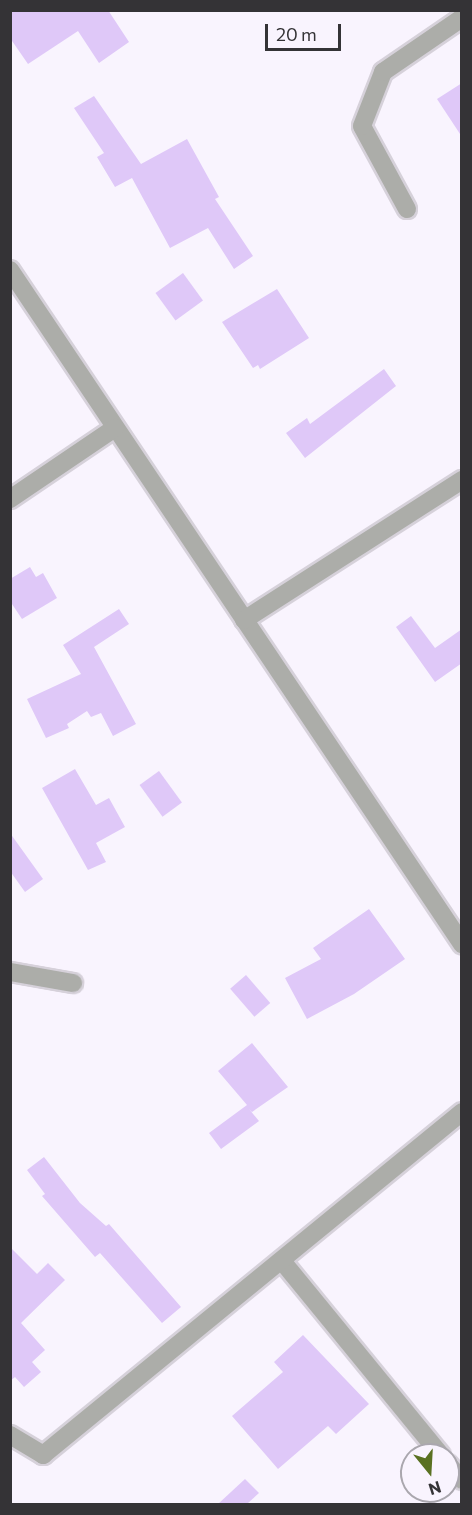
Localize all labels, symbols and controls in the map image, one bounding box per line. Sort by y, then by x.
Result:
scale bar [268,12,344,50]
text: 20 m [276,23,317,45]
north arrow [400,1443,460,1503]
text: N [426,1478,444,1500]

